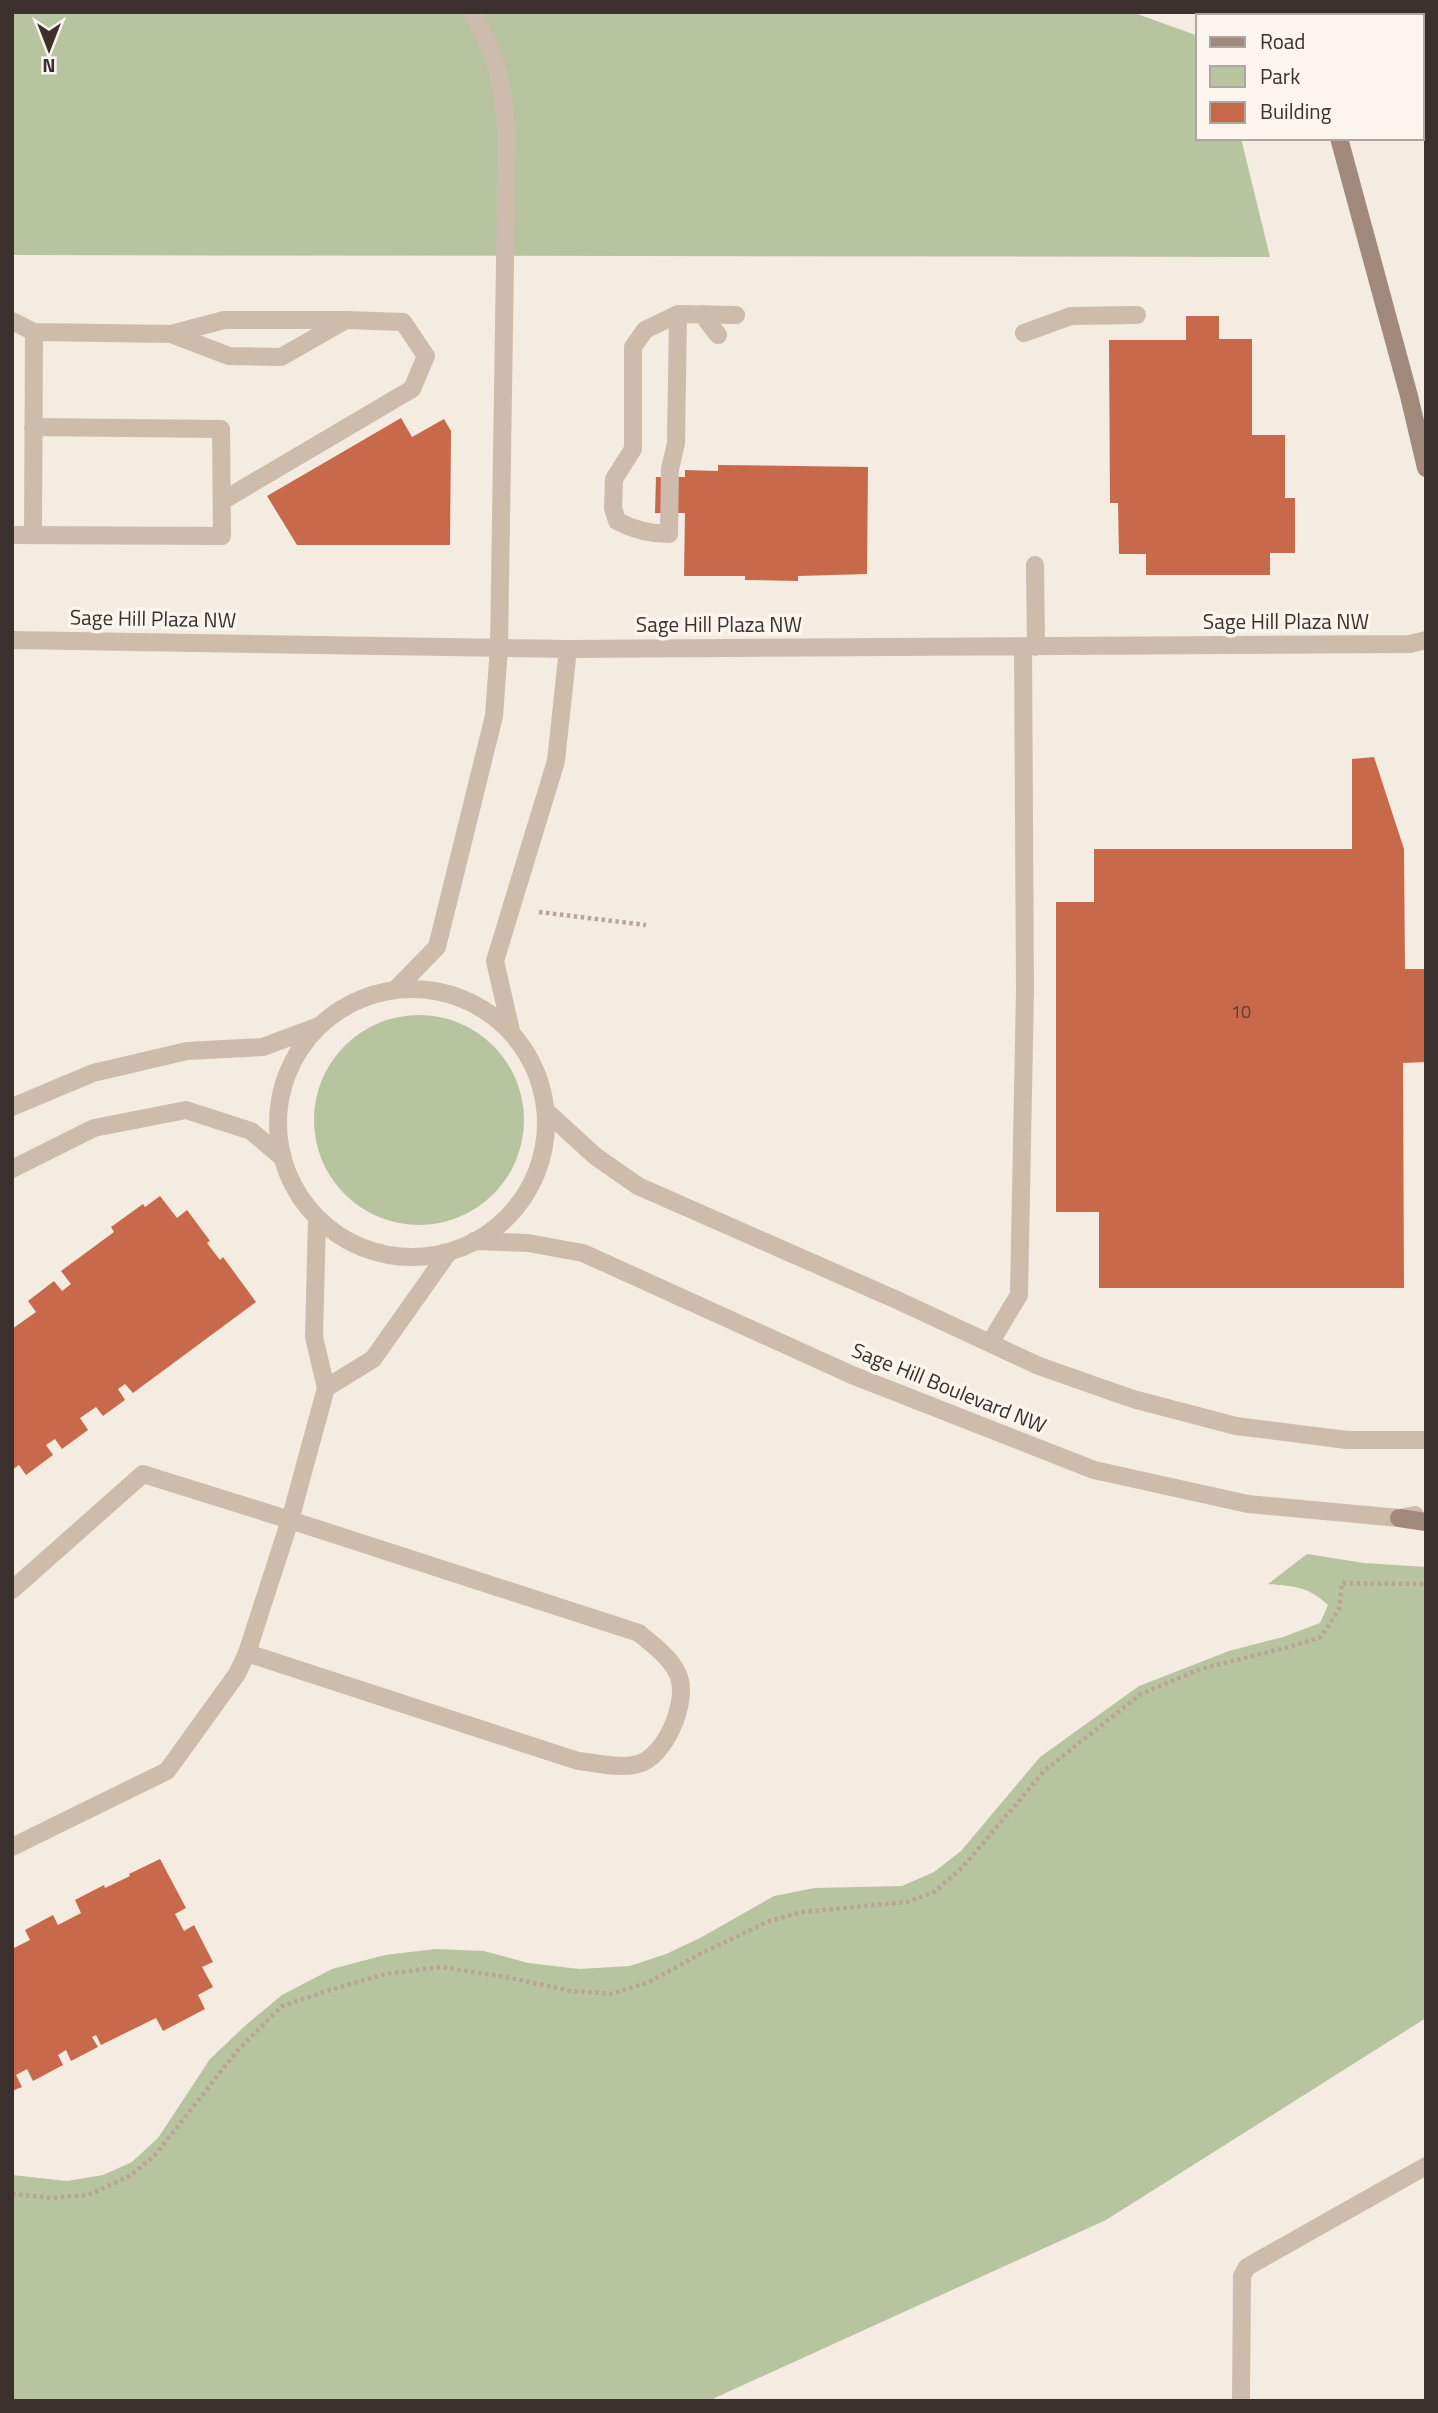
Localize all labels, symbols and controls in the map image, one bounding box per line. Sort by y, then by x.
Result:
north arrow [14,14,84,84]
legend [1196,14,1424,140]
text: Road [1260,25,1305,57]
text: N [42,52,56,81]
text: Park [1260,60,1300,92]
text: Building [1260,95,1332,127]
street label: Sage Hill Plaza NW [70,601,236,635]
street label: Sage Hill Plaza NW [1203,605,1369,637]
street label: Sage Hill Plaza NW [636,608,802,640]
house number: 10 [1231,998,1251,1025]
street label: Sage Hill Boulevard NW [847,1333,1052,1441]

